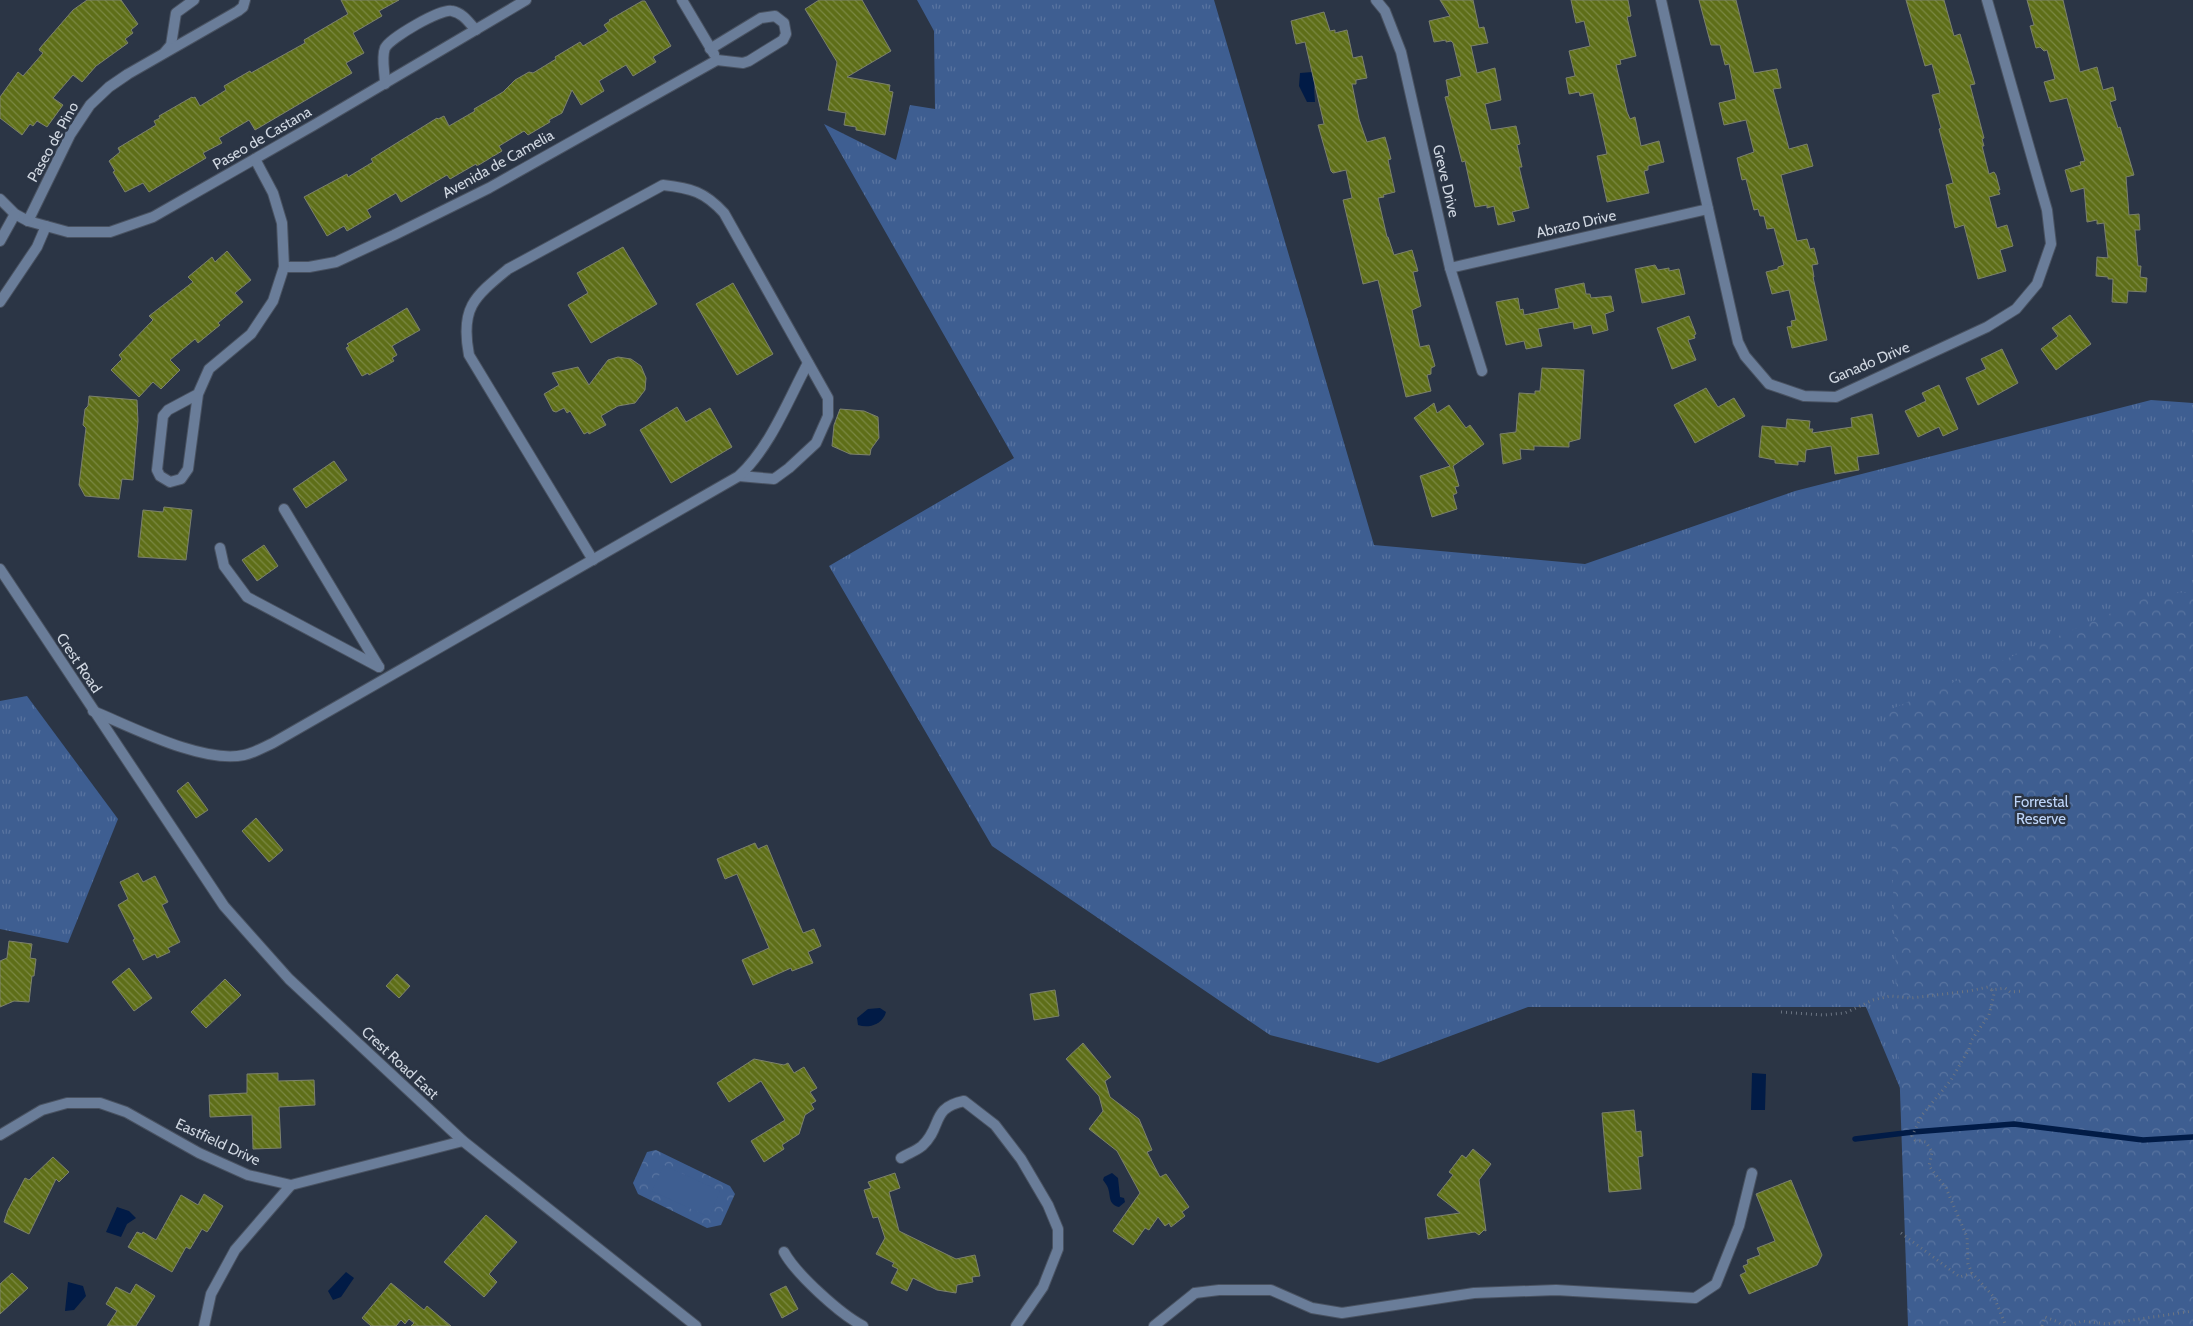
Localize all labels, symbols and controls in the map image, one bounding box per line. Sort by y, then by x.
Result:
street label: Paseo de Pino [24,99,82,185]
street label: Paseo de Castana [209,102,315,174]
street label: Avenida de Camelia [439,126,558,202]
street label: Greve Drive [1429,143,1463,219]
street label: Abrazo Drive [1534,206,1618,242]
street label: Ganado Drive [1826,338,1913,388]
street label: Crest Road [52,630,106,696]
park label: Forrestal Reserve [2014,793,2069,828]
street label: Crest Road East [358,1023,442,1103]
street label: Eastfield Drive [173,1115,264,1170]

